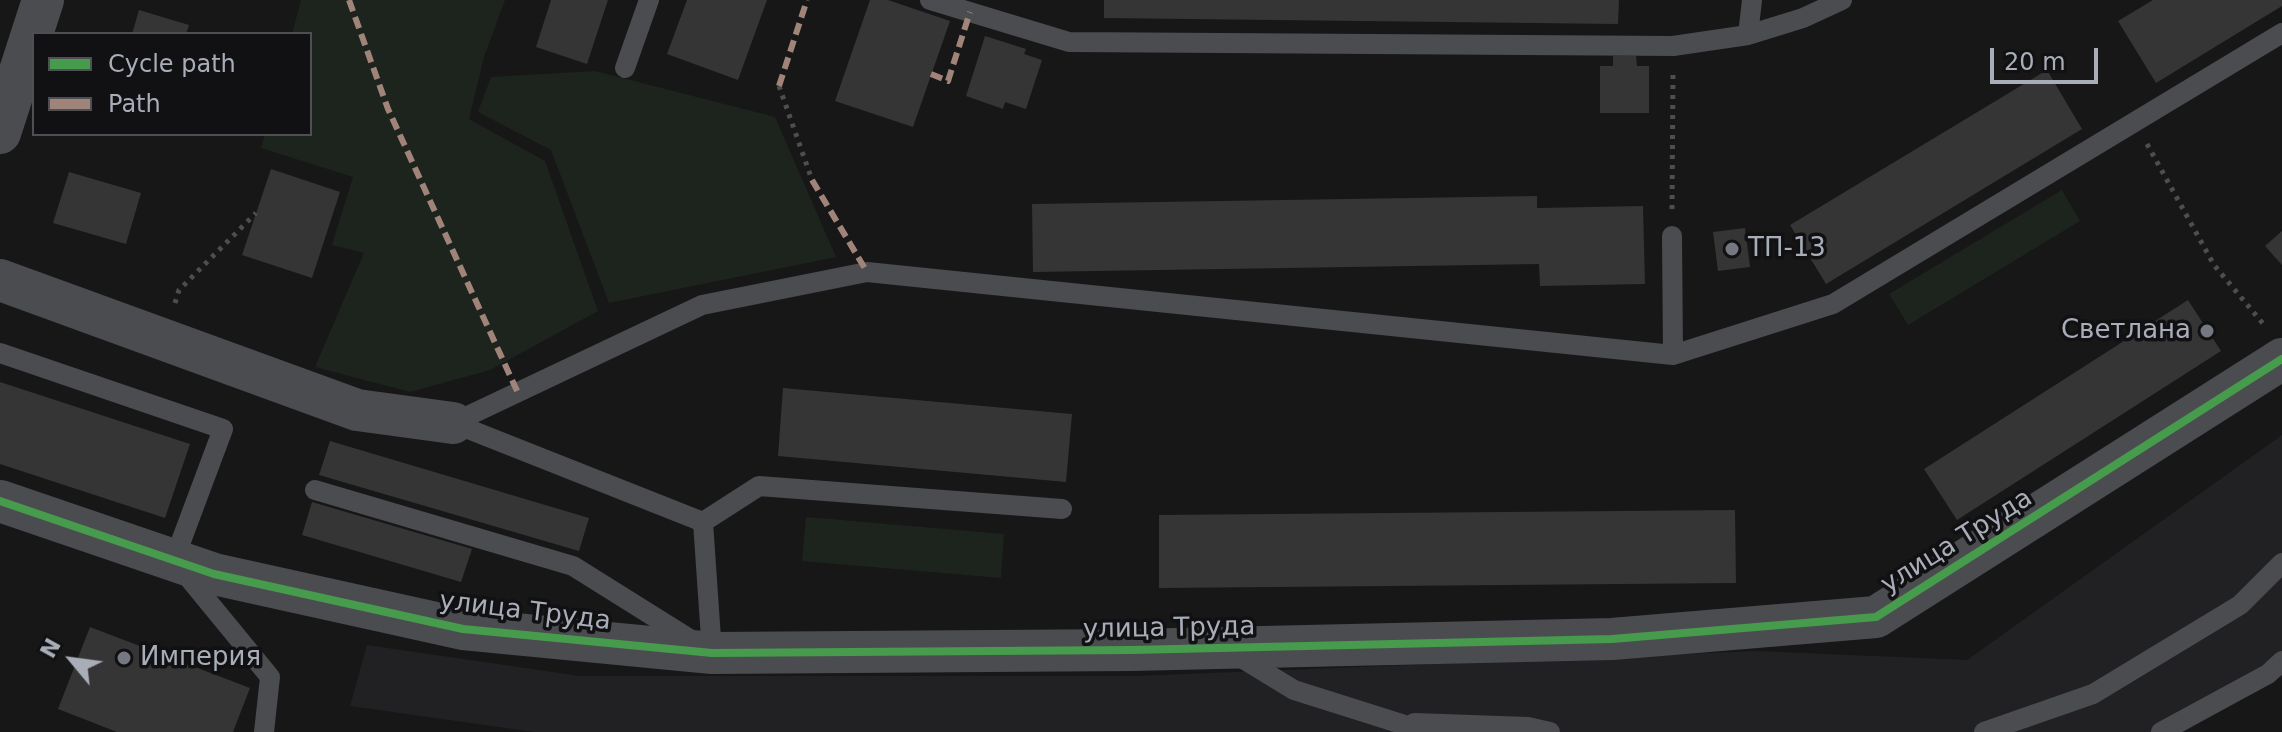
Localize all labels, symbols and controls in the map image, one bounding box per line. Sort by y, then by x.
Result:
legend [32,32,312,136]
scale bar [1994,32,2102,82]
text: 20 m [2004,48,2066,76]
text: Cycle path [108,50,236,78]
text: Path [108,90,161,118]
place label: ТП-13 [1748,233,1826,265]
marker: ТП-13 [1723,240,1741,258]
place label: Светлана [2061,315,2191,347]
marker: Светлана [2198,322,2216,340]
street label: улица Труда [1876,483,2038,601]
street label: улица Труда [438,586,612,638]
street label: улица Труда [1083,612,1255,646]
north arrow [32,620,112,700]
text: N [35,634,66,662]
place label: Империя [140,642,261,674]
marker: Империя [115,649,133,667]

